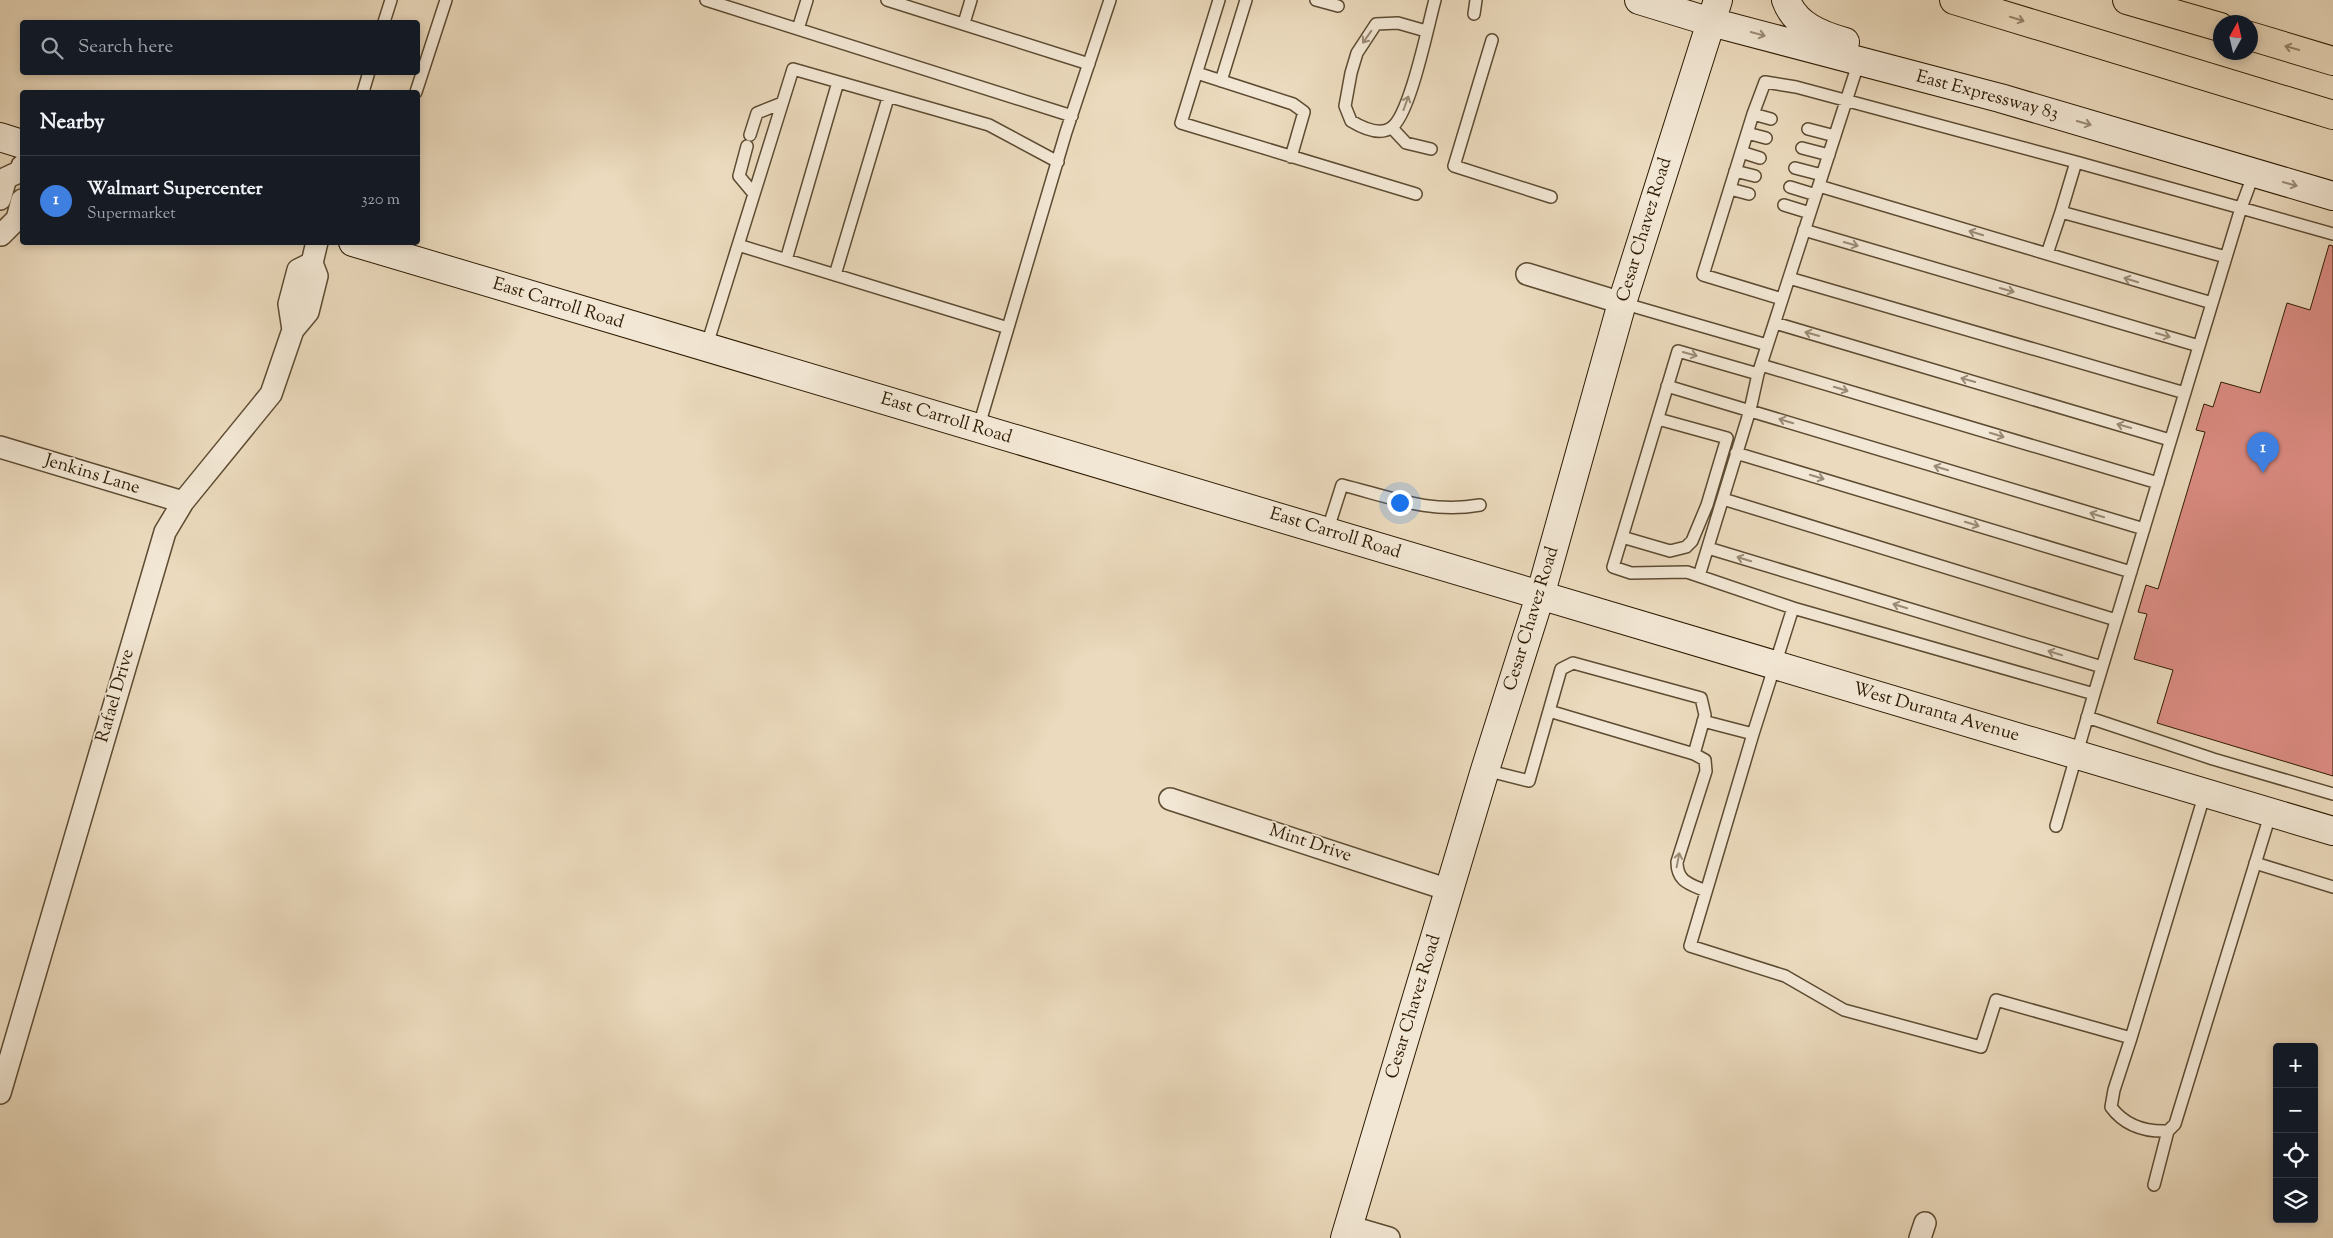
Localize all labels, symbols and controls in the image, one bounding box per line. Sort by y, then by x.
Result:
one-way arrow [2009,15,2025,25]
north arrow [2213,15,2258,60]
search box [20,20,420,75]
one-way arrow [1362,30,1372,44]
one-way arrow [1750,30,1766,40]
icon: search [38,34,66,62]
text: Search here [78,34,173,61]
one-way arrow [2284,43,2300,53]
street label: East Expressway 83 [1913,64,2061,128]
one-way arrow [1402,95,1411,111]
text: Nearby [40,108,105,138]
one-way arrow [2075,118,2091,128]
street label: Cesar Chavez Road [1611,155,1679,305]
text: Walmart Supercenter [87,176,263,203]
one-way arrow [2282,179,2298,189]
text: 1 [53,189,59,212]
text: 320 m [361,189,400,212]
text: Supermarket [87,203,176,226]
one-way arrow [1968,228,1984,238]
one-way arrow [1843,240,1859,249]
street label: East Carroll Road [489,272,627,336]
one-way arrow [2124,274,2140,284]
one-way arrow [1999,285,2015,295]
one-way arrow [1804,329,1820,339]
one-way arrow [2155,331,2171,341]
one-way arrow [1681,350,1697,359]
one-way arrow [1960,375,1976,385]
one-way arrow [1833,384,1849,394]
street label: East Carroll Road [877,387,1015,451]
one-way arrow [1778,416,1794,426]
one-way arrow [2116,421,2132,431]
one-way arrow [1989,430,2005,440]
pin: 1 [2247,432,2279,473]
street label: Jenkins Lane [40,448,143,502]
one-way arrow [1934,463,1950,473]
one-way arrow [1808,473,1824,483]
your location [1387,490,1413,516]
street label: East Carroll Road [1266,502,1404,566]
one-way arrow [2090,510,2105,519]
one-way arrow [1964,520,1980,530]
street label: Cesar Chavez Road [1498,544,1566,694]
one-way arrow [1736,554,1752,564]
one-way arrow [1892,600,1908,610]
street label: Rafael Drive [90,646,142,746]
one-way arrow [2048,647,2064,657]
street label: West Duranta Avenue [1850,677,2022,749]
street label: Mint Drive [1265,818,1355,870]
one-way arrow [1674,852,1684,868]
street label: Cesar Chavez Road [1380,932,1448,1082]
map controls [2273,1043,2318,1223]
button: + [2273,1043,2318,1088]
button: − [2273,1088,2318,1133]
button: locate [2273,1133,2318,1178]
button: layers [2273,1178,2318,1223]

